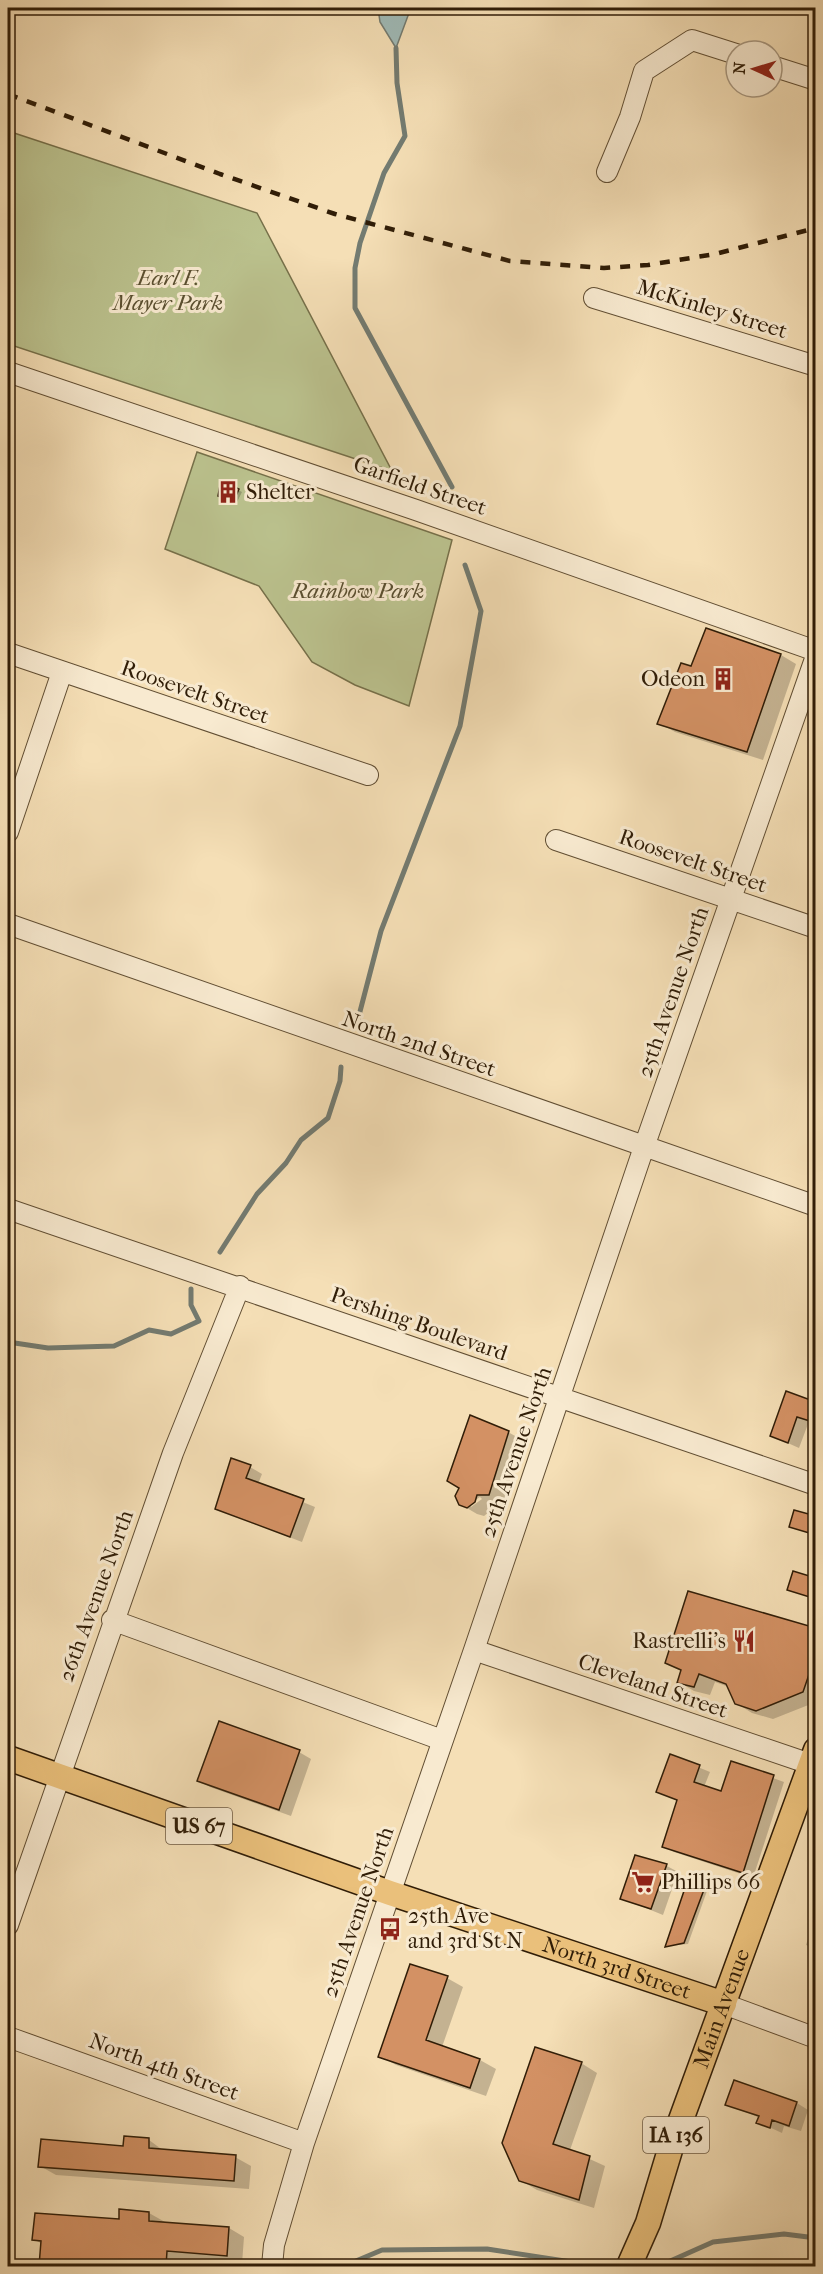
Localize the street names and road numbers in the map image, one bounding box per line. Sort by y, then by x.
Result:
street label: McKinley Street [634,274,790,344]
street label: Garfield Street [350,451,490,521]
street label: Roosevelt Street [118,655,273,730]
street label: Roosevelt Street [616,824,771,899]
street label: 25th Avenue North [632,903,715,1081]
street label: North 2nd Street [339,1006,499,1082]
street label: Pershing Boulevard [327,1282,512,1367]
street label: 25th Avenue North [475,1363,558,1541]
street label: 26th Avenue North [53,1506,139,1685]
street label: Cleveland Street [575,1648,731,1724]
road number: US 67 [166,1808,232,1844]
street label: 25th Avenue North [317,1823,400,2001]
street label: North 3rd Street [539,1932,694,2005]
street label: Main Avenue [688,1945,755,2072]
street label: North 4th Street [85,2028,243,2106]
road number: IA 136 [643,2117,709,2153]

